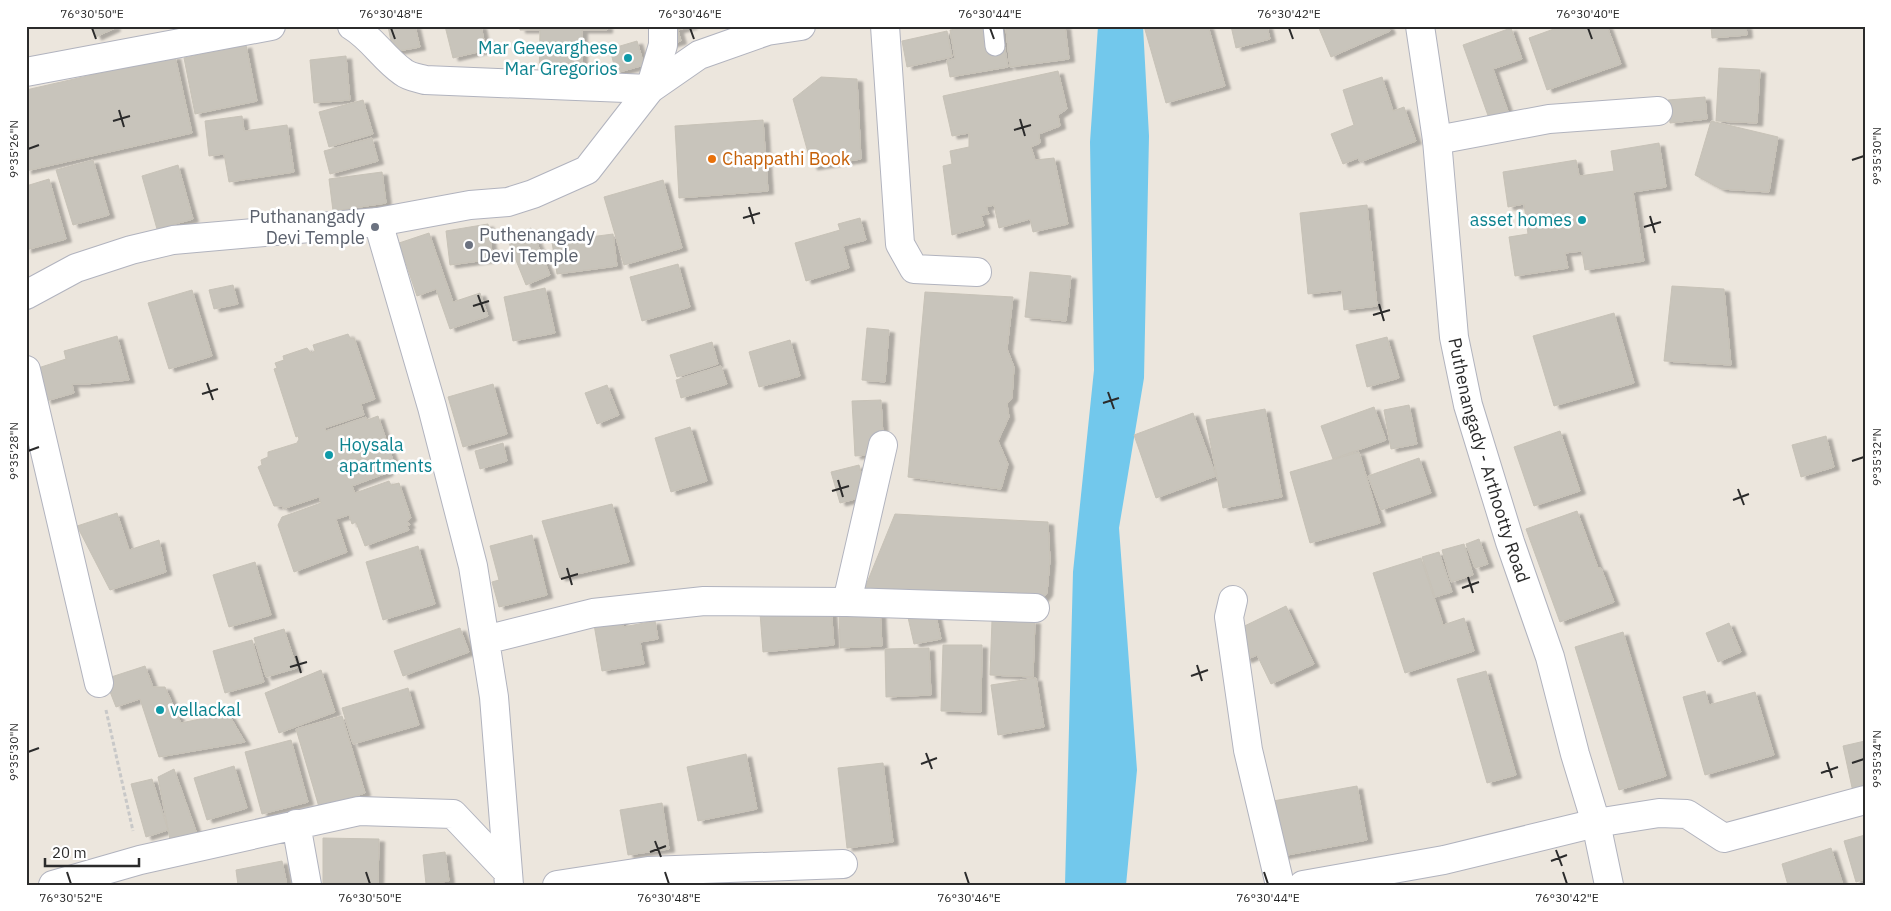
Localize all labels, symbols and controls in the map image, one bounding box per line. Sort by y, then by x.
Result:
text: 76°30'50"E [60,6,124,21]
text: 76°30'48"E [359,6,423,21]
text: 76°30'46"E [658,6,722,21]
text: 76°30'44"E [958,6,1022,21]
text: 76°30'42"E [1257,6,1321,21]
text: 76°30'40"E [1556,6,1620,21]
place label: Mar Geevarghese Mar Gregorios [478,36,618,80]
marker: Mar Geevarghese Mar Gregorios [622,52,634,64]
text: 9°35'26"N [6,120,21,178]
text: 9°35'30"N [1869,127,1884,185]
place label: Chappathi Book [722,147,851,170]
marker: Chappathi Book [706,153,718,165]
place label: Puthanangady Devi Temple [249,205,365,249]
place label: asset homes [1470,208,1572,231]
marker: asset homes [1576,214,1588,226]
marker: Puthanangady Devi Temple [369,221,381,233]
place label: Puthenangady Devi Temple [479,223,595,267]
marker: Puthenangady Devi Temple [463,239,475,251]
street label: Puthenangady - Arthootty Road [1443,336,1535,586]
text: 9°35'28"N [6,422,21,480]
text: 9°35'32"N [1869,428,1884,486]
place label: Hoysala apartments [339,433,433,477]
marker: Hoysala apartments [323,449,335,461]
place label: vellackal [170,698,241,721]
marker: vellackal [154,704,166,716]
text: 9°35'30"N [6,723,21,781]
text: 9°35'34"N [1869,730,1884,788]
scale bar [45,836,139,868]
text: 20 m [52,843,87,862]
text: 76°30'52"E [39,890,103,905]
text: 76°30'50"E [338,890,402,905]
text: 76°30'48"E [637,890,701,905]
text: 76°30'46"E [937,890,1001,905]
text: 76°30'44"E [1236,890,1300,905]
text: 76°30'42"E [1535,890,1599,905]

